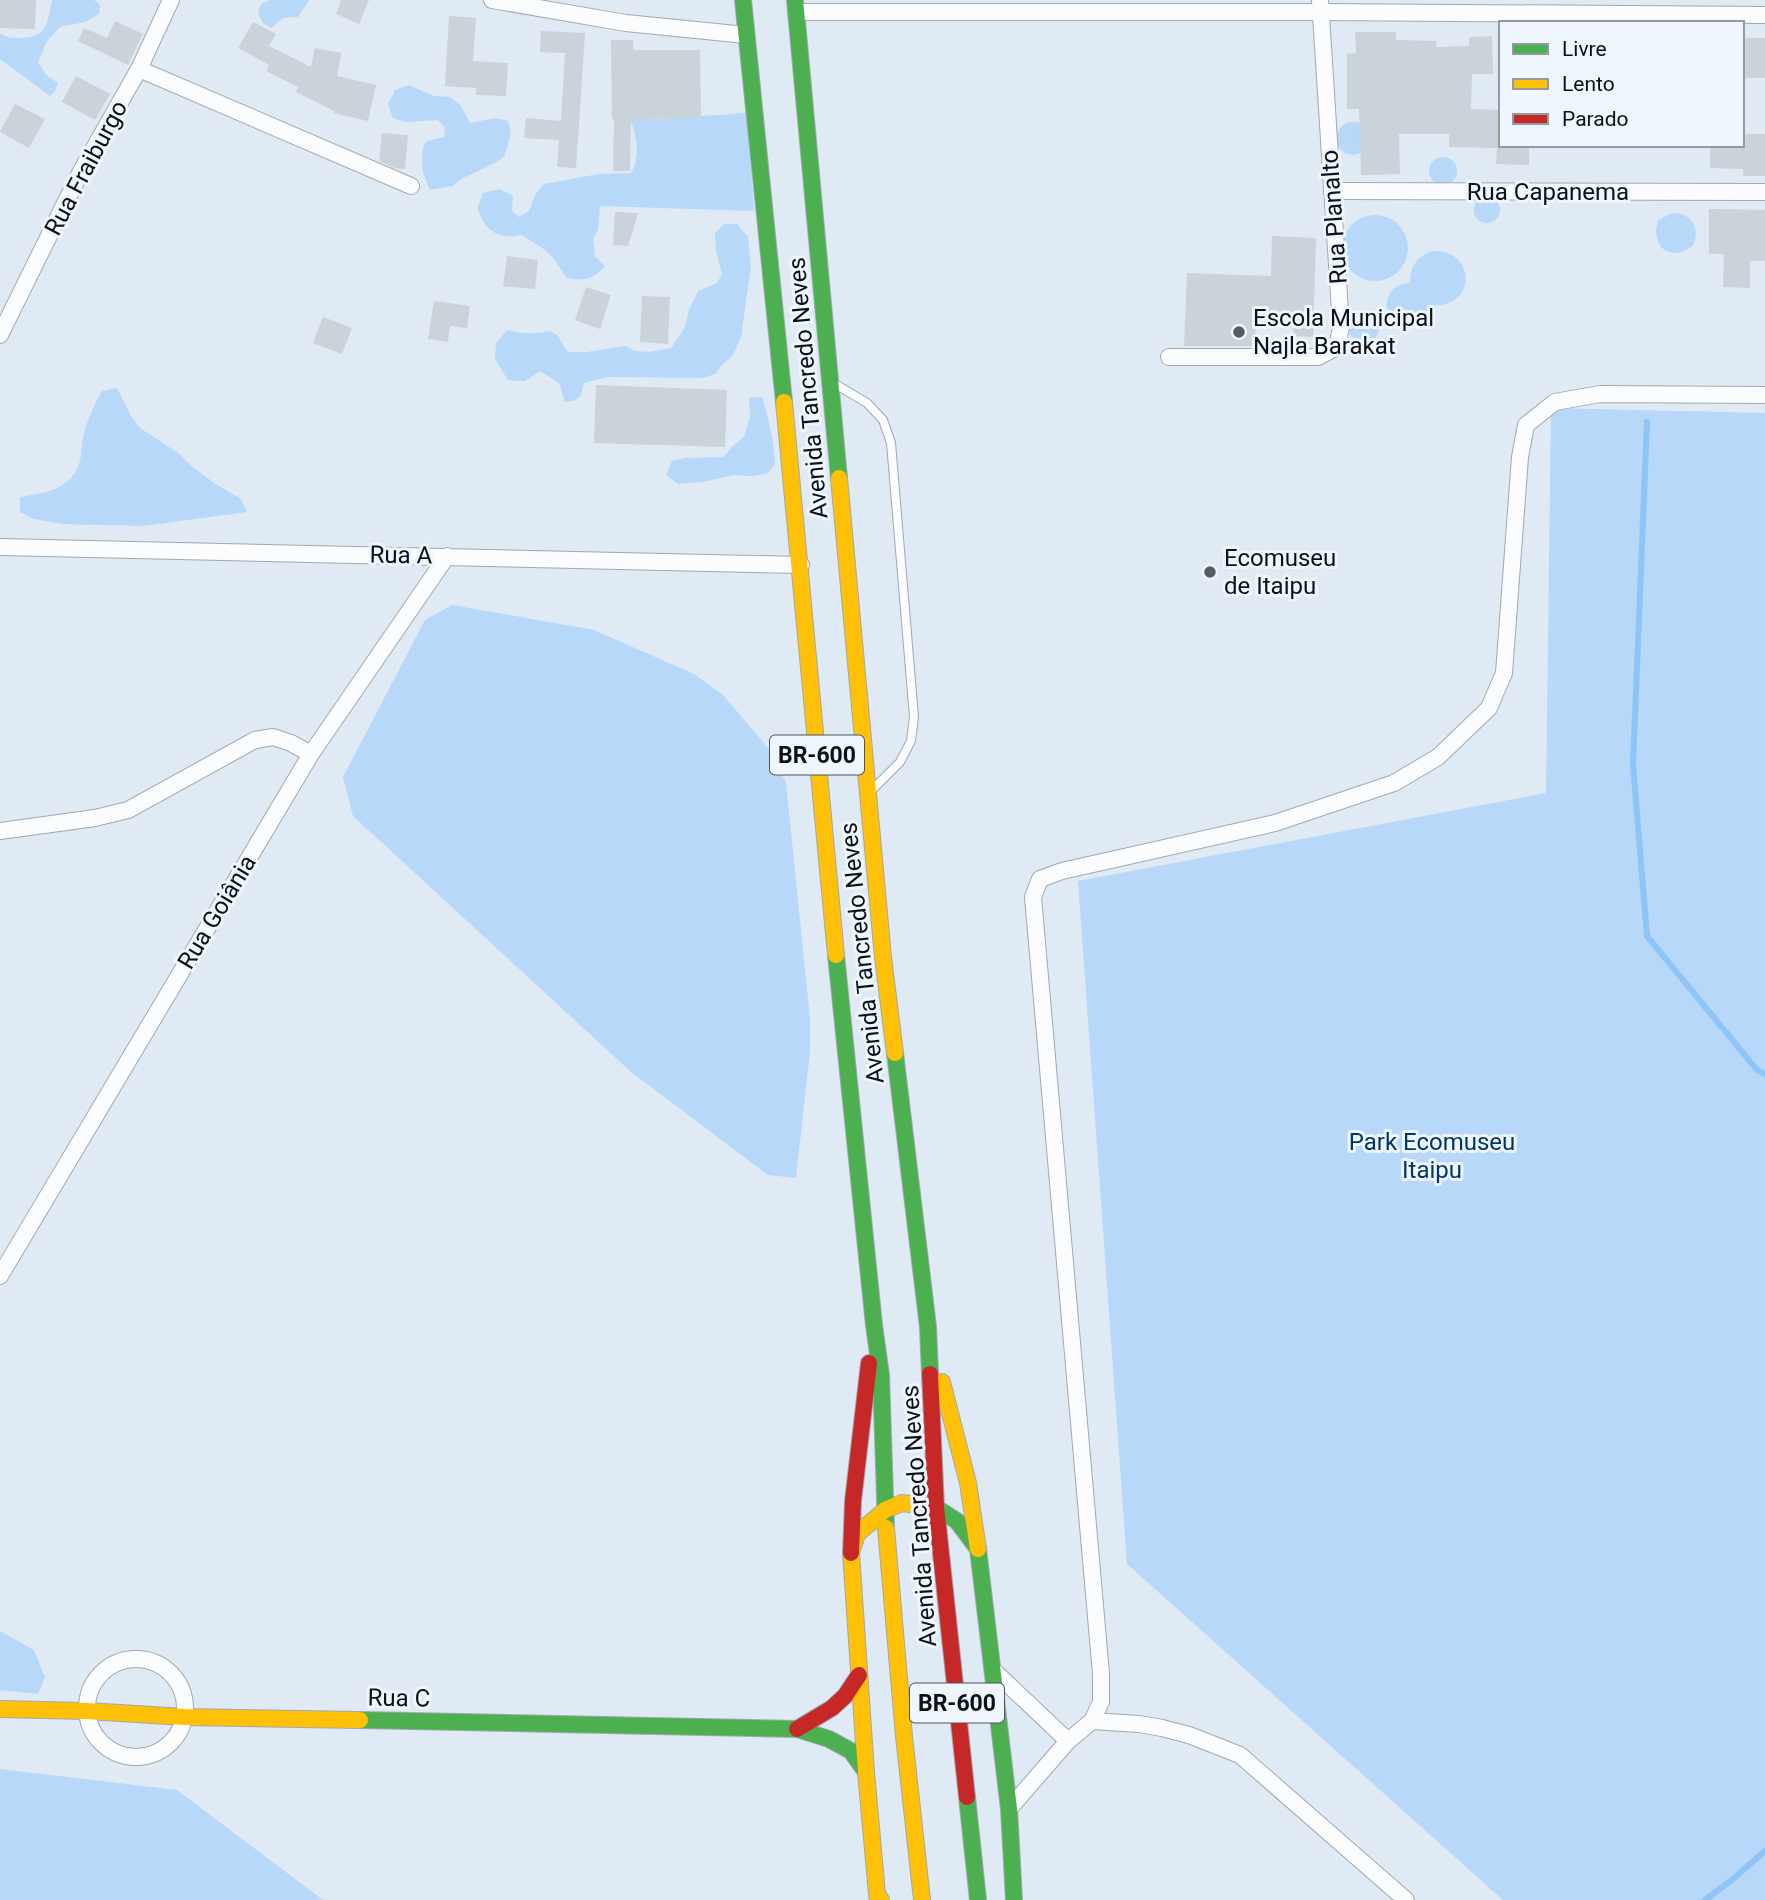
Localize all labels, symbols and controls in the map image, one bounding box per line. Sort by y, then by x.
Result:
legend [1499,21,1744,147]
text: Livre [1562,37,1607,61]
text: Lento [1562,72,1615,96]
street label: Rua Fraiburgo [39,96,133,240]
text: Parado [1562,107,1629,131]
street label: Rua Planalto [1315,149,1353,285]
street label: Rua Capanema [1467,178,1629,206]
street label: Avenida Tancredo Neves [783,256,833,520]
place label: Escola Municipal Najla Barakat [1253,304,1434,360]
marker: Escola Municipal Najla Barakat [1231,324,1247,340]
street label: Rua A [369,540,433,570]
place label: Ecomuseu de Itaipu [1224,544,1336,600]
marker: Ecomuseu de Itaipu [1202,564,1218,580]
road number: BR-600 [770,736,864,775]
street label: Avenida Tancredo Neves [834,821,890,1085]
street label: Rua Goiânia [172,850,262,974]
park label: Park Ecomuseu Itaipu [1349,1128,1515,1184]
street label: Avenida Tancredo Neves [896,1384,942,1648]
street label: Rua C [367,1683,431,1713]
road number: BR-600 [910,1684,1004,1722]

